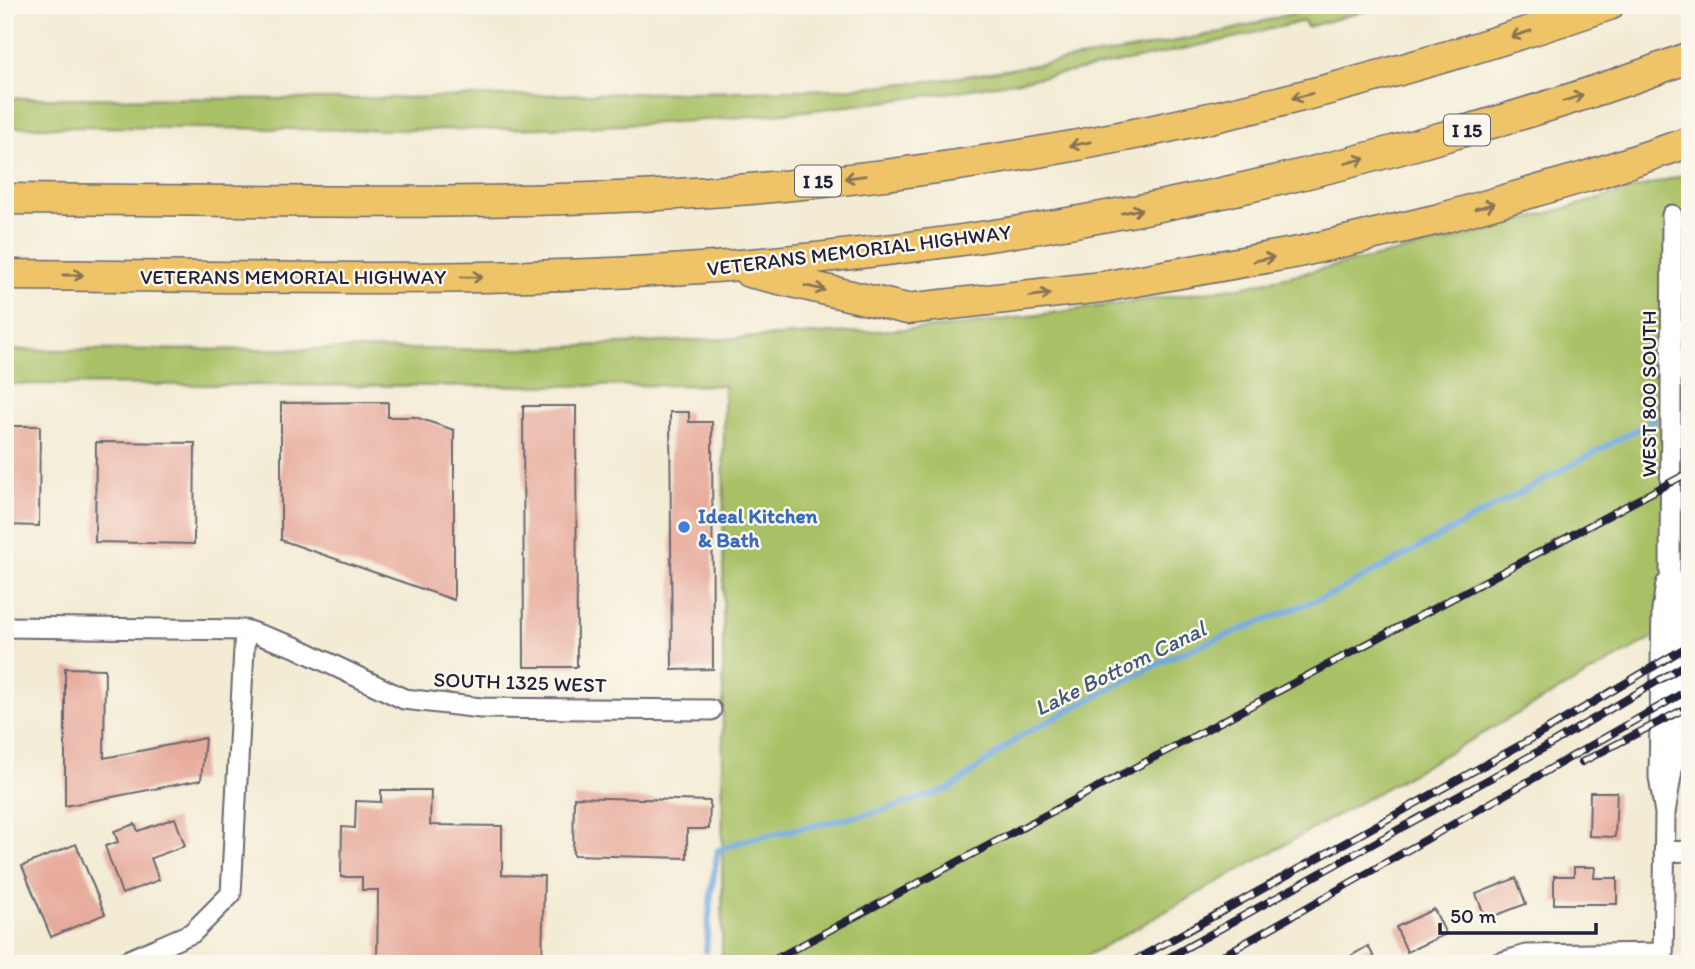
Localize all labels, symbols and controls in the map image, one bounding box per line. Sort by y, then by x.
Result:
one-way arrow [1511,29,1533,42]
one-way arrow [1292,90,1314,103]
one-way arrow [1562,90,1584,103]
road number: I 15 [1444,114,1490,146]
one-way arrow [1069,137,1092,151]
one-way arrow [1343,154,1365,167]
road number: I 15 [795,166,841,196]
one-way arrow [844,171,867,184]
one-way arrow [1474,199,1496,212]
one-way arrow [1120,204,1143,218]
street label: VETERANS MEMORIAL HIGHWAY [706,219,1013,281]
one-way arrow [1252,252,1275,266]
street label: VETERANS MEMORIAL HIGHWAY [140,264,446,289]
one-way arrow [62,268,85,282]
one-way arrow [461,270,484,283]
one-way arrow [803,282,826,295]
one-way arrow [1028,289,1050,302]
street label: WEST 800 SOUTH [1636,310,1661,478]
place label: Ideal Kitchen & Bath [698,503,818,552]
marker: Ideal Kitchen & Bath [676,519,692,535]
water label: Lake Bottom Canal [1030,614,1212,722]
street label: SOUTH 1325 WEST [433,666,607,698]
scale bar [1440,892,1595,936]
text: 50 m [1450,903,1497,928]

